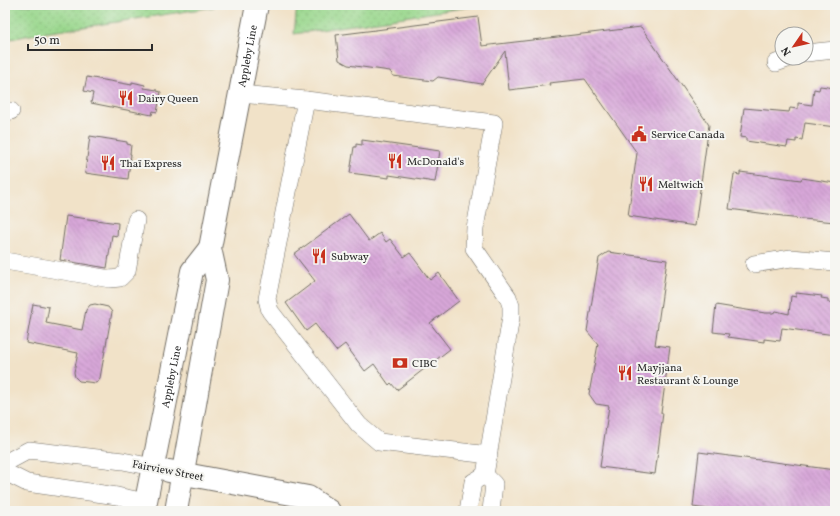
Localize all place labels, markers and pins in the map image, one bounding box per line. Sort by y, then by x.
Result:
restaurant icon: Dairy Queen [117,89,135,107]
place label: Dairy Queen [138,92,199,107]
public building icon: Service Canada [630,125,648,143]
place label: Service Canada [651,128,725,143]
restaurant icon: McDonald's [386,152,404,170]
restaurant icon: Thaï Express [99,154,117,172]
place label: McDonald's [407,155,465,170]
place label: Thaï Express [120,157,182,172]
restaurant icon: Meltwich [637,175,655,193]
place label: Meltwich [658,178,704,193]
restaurant icon: Subway [310,247,328,265]
place label: Subway [331,250,369,265]
bank icon: CIBC [391,354,409,372]
place label: CIBC [412,357,437,372]
place label: Mayjjana Restaurant & Lounge [637,361,738,389]
restaurant icon: Mayjjana Restaurant & Lounge [616,364,634,382]

